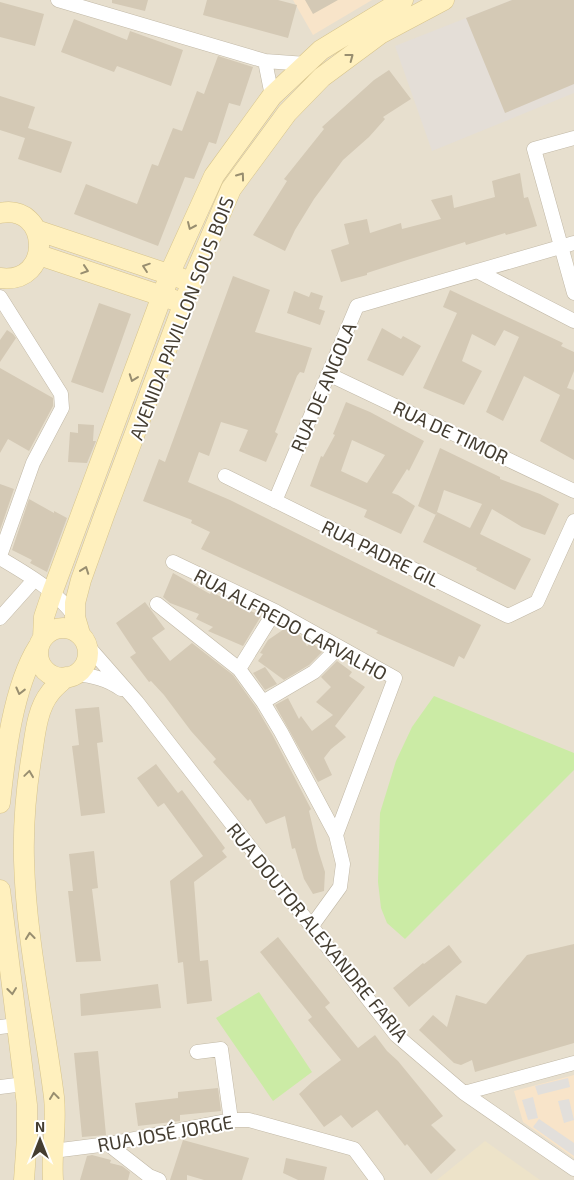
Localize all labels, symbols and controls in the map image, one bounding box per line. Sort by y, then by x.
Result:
one-way arrow [344,54,353,62]
one-way arrow [235,173,243,182]
street label: AVENIDA PAVILLON SOUS BOIS [124,193,238,443]
one-way arrow [187,221,198,230]
one-way arrow [142,263,150,273]
one-way arrow [80,264,89,274]
street label: RUA DE ANGOLA [285,319,361,455]
one-way arrow [129,373,139,381]
street label: RUA DE TIMOR [390,395,512,469]
street label: RUA PADRE GIL [318,515,444,592]
street label: RUA ALFREDO CARVALHO [190,563,392,685]
one-way arrow [79,566,89,575]
one-way arrow [15,687,26,696]
one-way arrow [23,769,33,778]
street label: RUA DOUTOR ALEXANDRE FARIA [223,818,414,1046]
one-way arrow [25,931,36,939]
one-way arrow [6,987,17,995]
one-way arrow [49,1092,60,1100]
street label: RUA JOSÉ JORGE [95,1110,235,1156]
north arrow [15,1115,65,1165]
text: N [35,1118,45,1135]

